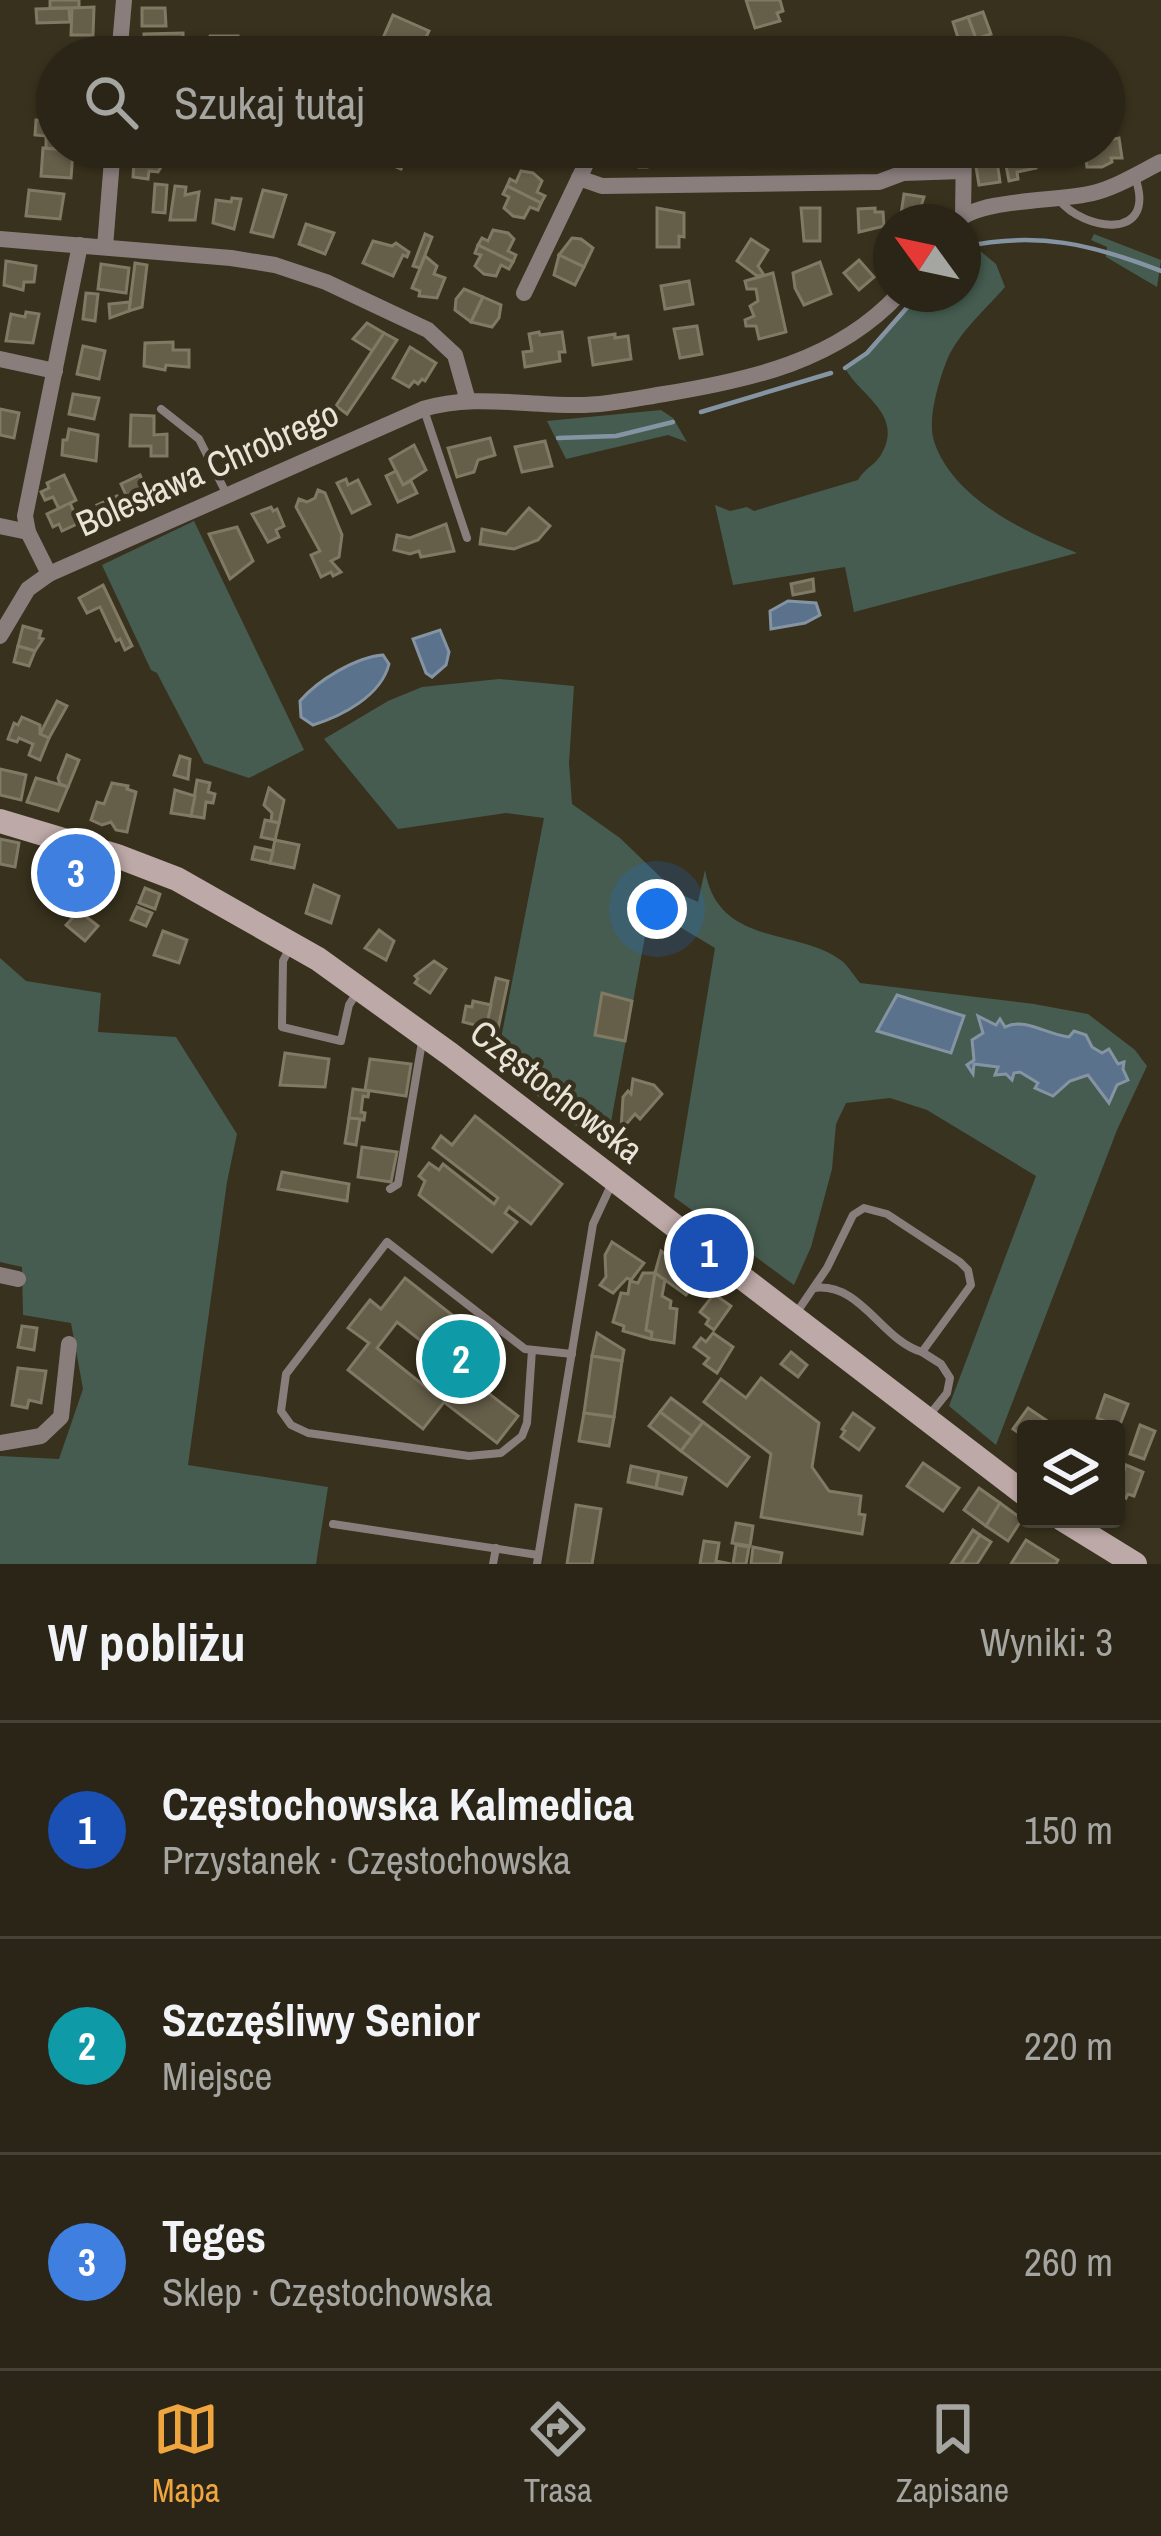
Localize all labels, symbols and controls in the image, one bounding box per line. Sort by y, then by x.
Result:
search box [36,36,1125,168]
icon: search [78,69,144,135]
text: Szukaj tutaj [174,72,365,133]
north arrow [873,204,981,312]
street label: Bolesława Chrobrego [68,389,346,547]
pin: 3 [37,828,115,918]
your location [627,879,687,939]
street label: Częstochowska [461,1008,653,1174]
pin: 1 [670,1208,748,1298]
pin: 2 [422,1314,500,1404]
map controls [1017,1420,1125,1528]
button: layers [1017,1420,1125,1528]
text: W pobliżu [48,1608,245,1677]
text: Wyniki: 3 [980,1616,1113,1668]
text: Częstochowska Kalmedica [162,1773,634,1834]
text: 1 [78,1804,96,1856]
text: 150 m [1024,1804,1113,1856]
text: Przystanek · Częstochowska [162,1834,571,1886]
text: Szczęśliwy Senior [162,1989,480,2050]
text: 2 [78,2020,96,2072]
text: 220 m [1024,2020,1113,2072]
text: Miejsce [162,2050,272,2102]
text: Teges [162,2205,266,2266]
text: 3 [78,2236,96,2288]
text: 260 m [1024,2236,1113,2288]
text: Sklep · Częstochowska [162,2266,493,2318]
tab: Mapa [152,2396,220,2512]
tab: Trasa [524,2396,592,2512]
tab: Zapisane [896,2396,1009,2512]

